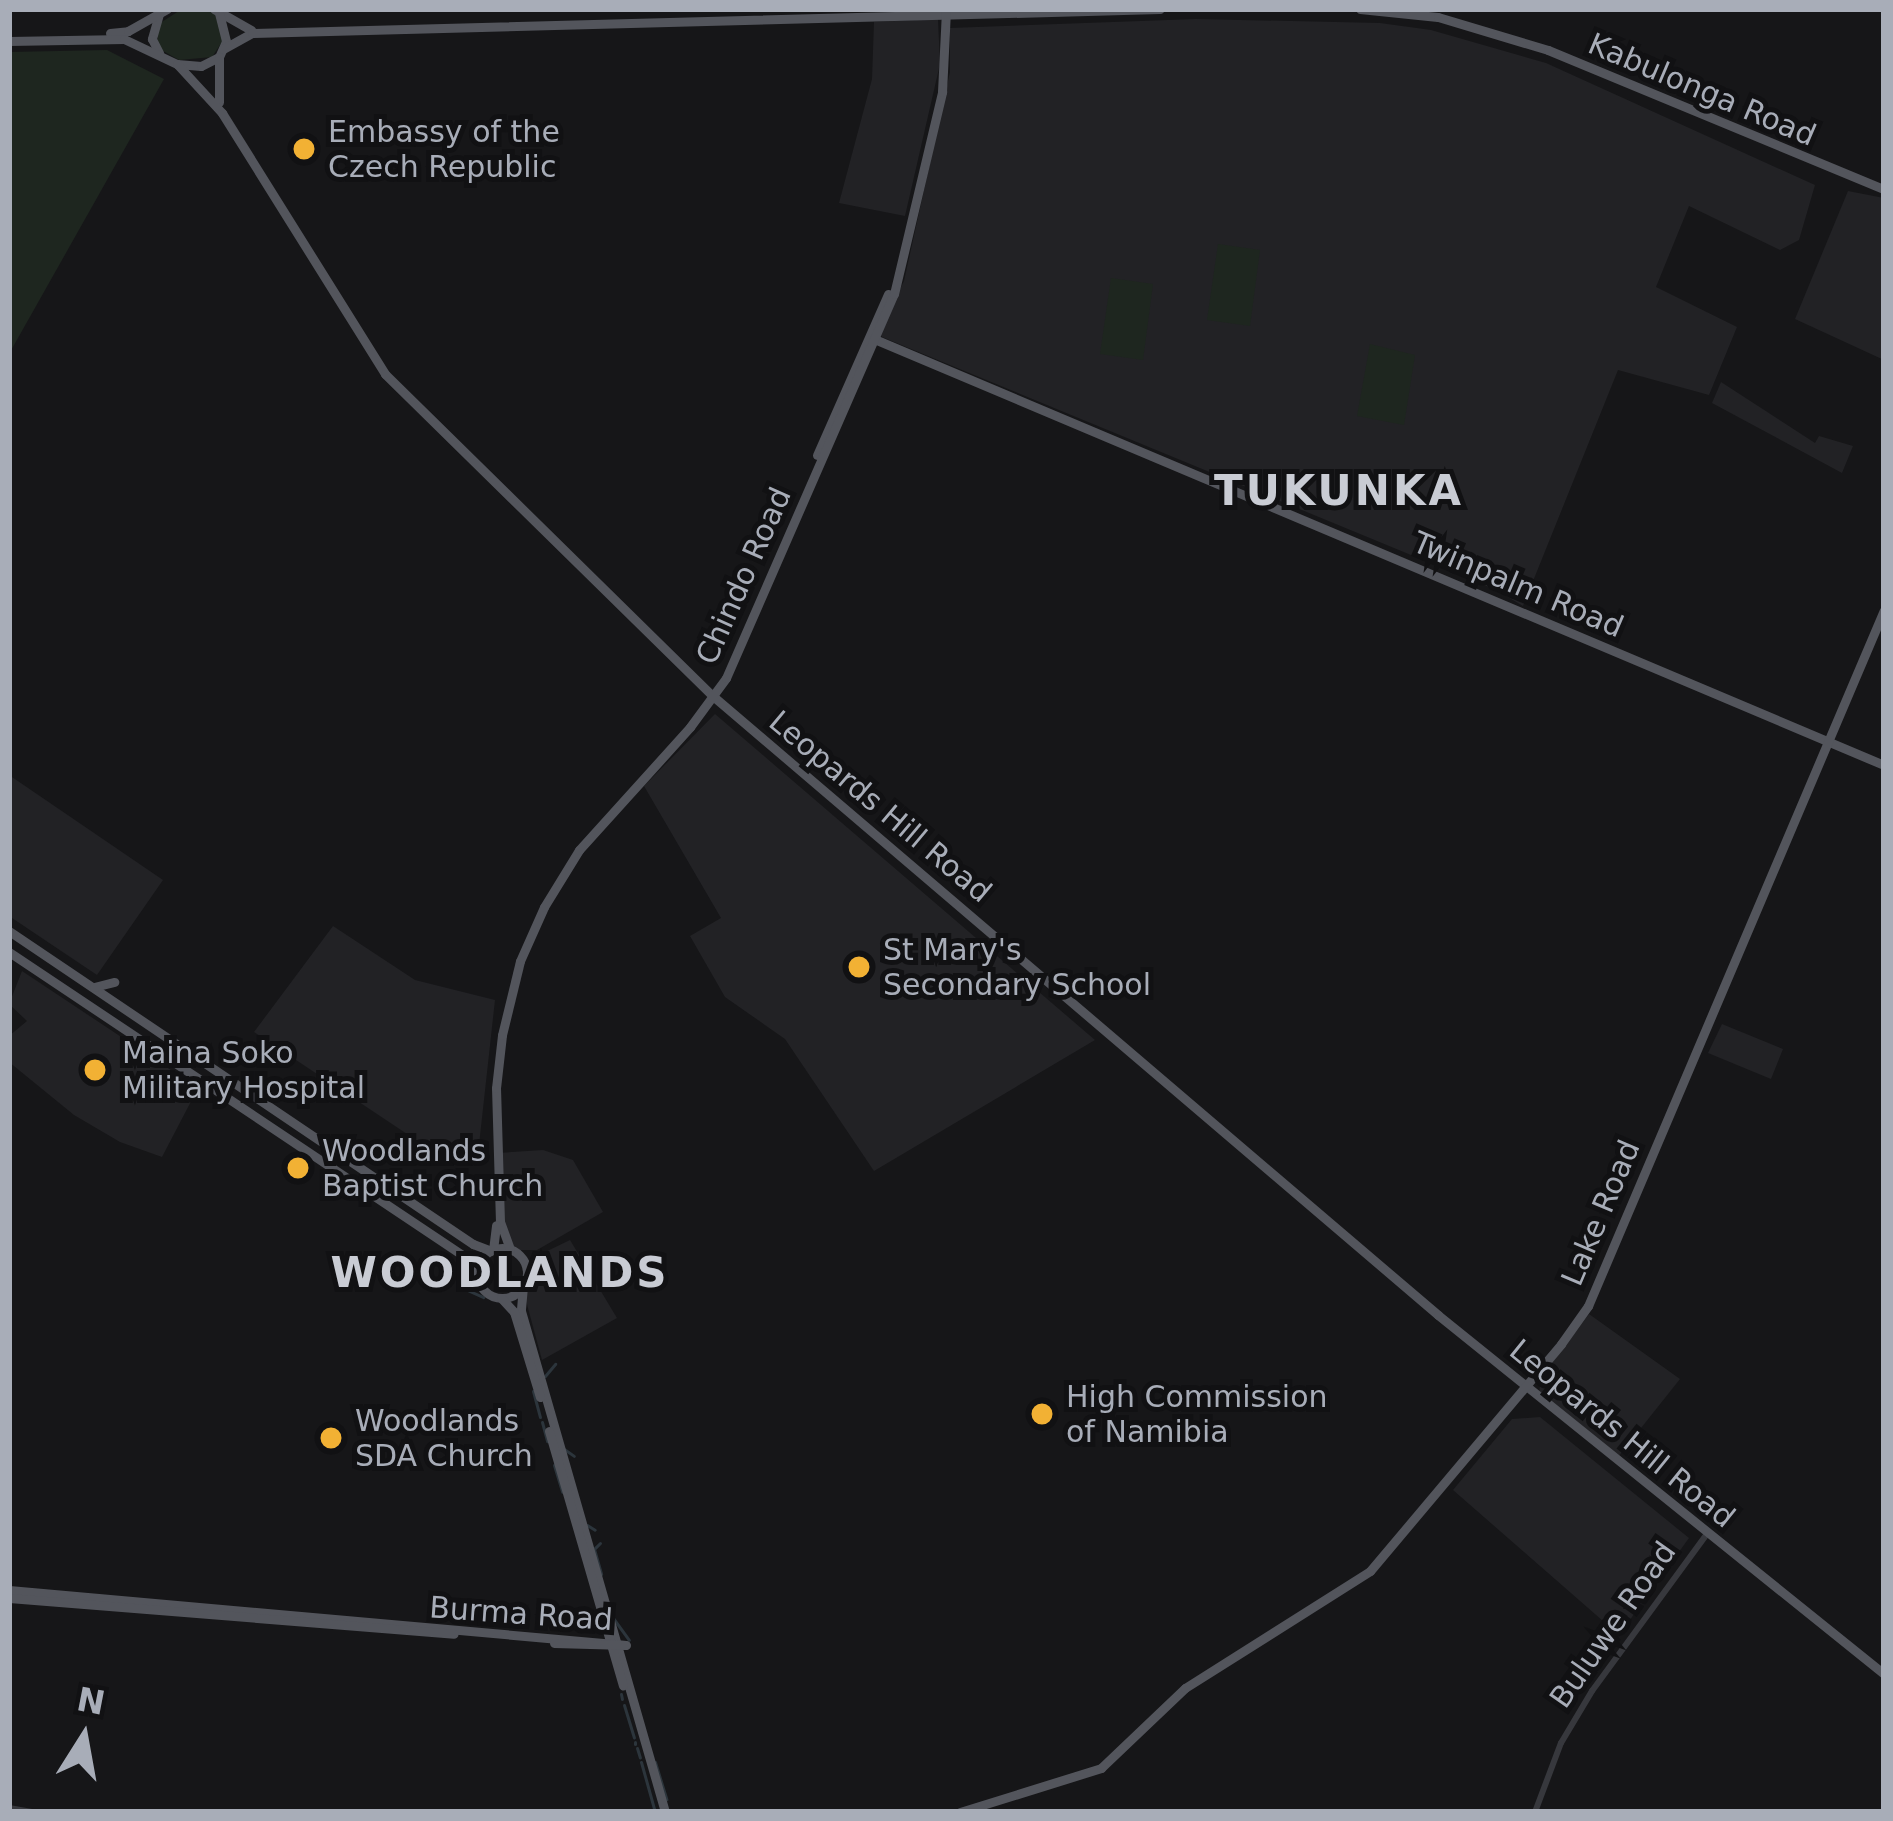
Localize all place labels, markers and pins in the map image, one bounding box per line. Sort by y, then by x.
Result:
place label: Embassy of the Czech Republic [328,114,560,184]
marker: Embassy of the Czech Republic [291,136,317,162]
place label: St Mary's Secondary School [883,932,1151,1002]
marker: St Mary's Secondary School [846,954,872,980]
place label: Maina Soko Military Hospital [122,1035,365,1106]
marker: Maina Soko Military Hospital [79,1054,111,1086]
place label: Woodlands Baptist Church [322,1133,543,1204]
marker: Woodlands Baptist Church [285,1155,311,1181]
place label: High Commission of Namibia [1066,1379,1328,1450]
marker: High Commission of Namibia [1029,1401,1055,1427]
place label: Woodlands SDA Church [355,1403,533,1474]
marker: Woodlands SDA Church [318,1425,344,1451]

